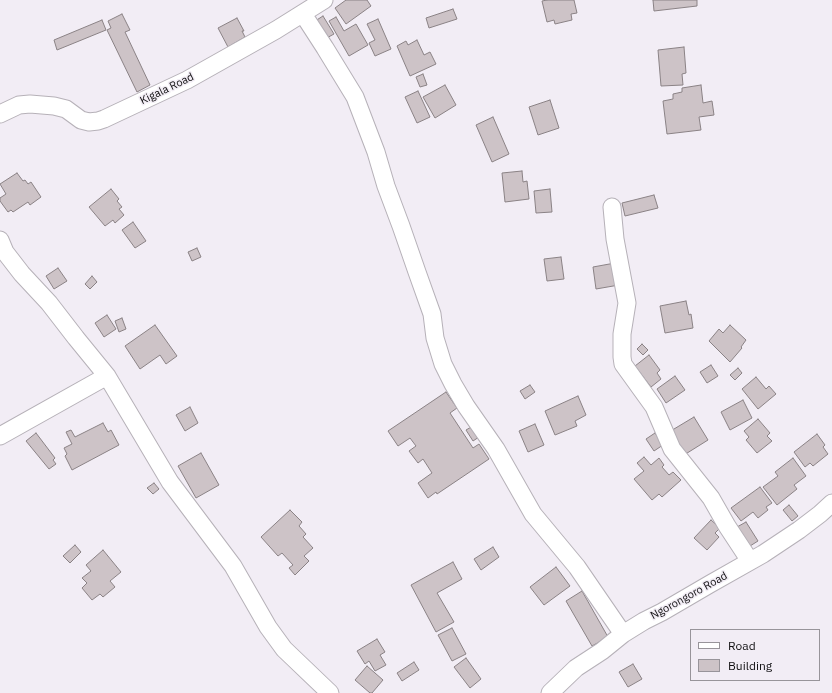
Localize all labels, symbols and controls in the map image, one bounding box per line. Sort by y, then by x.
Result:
street label: Kigala Road [138,70,196,108]
street label: Ngorongoro Road [648,569,730,623]
legend [690,629,820,681]
text: Road [728,638,756,653]
text: Building [728,658,772,673]

